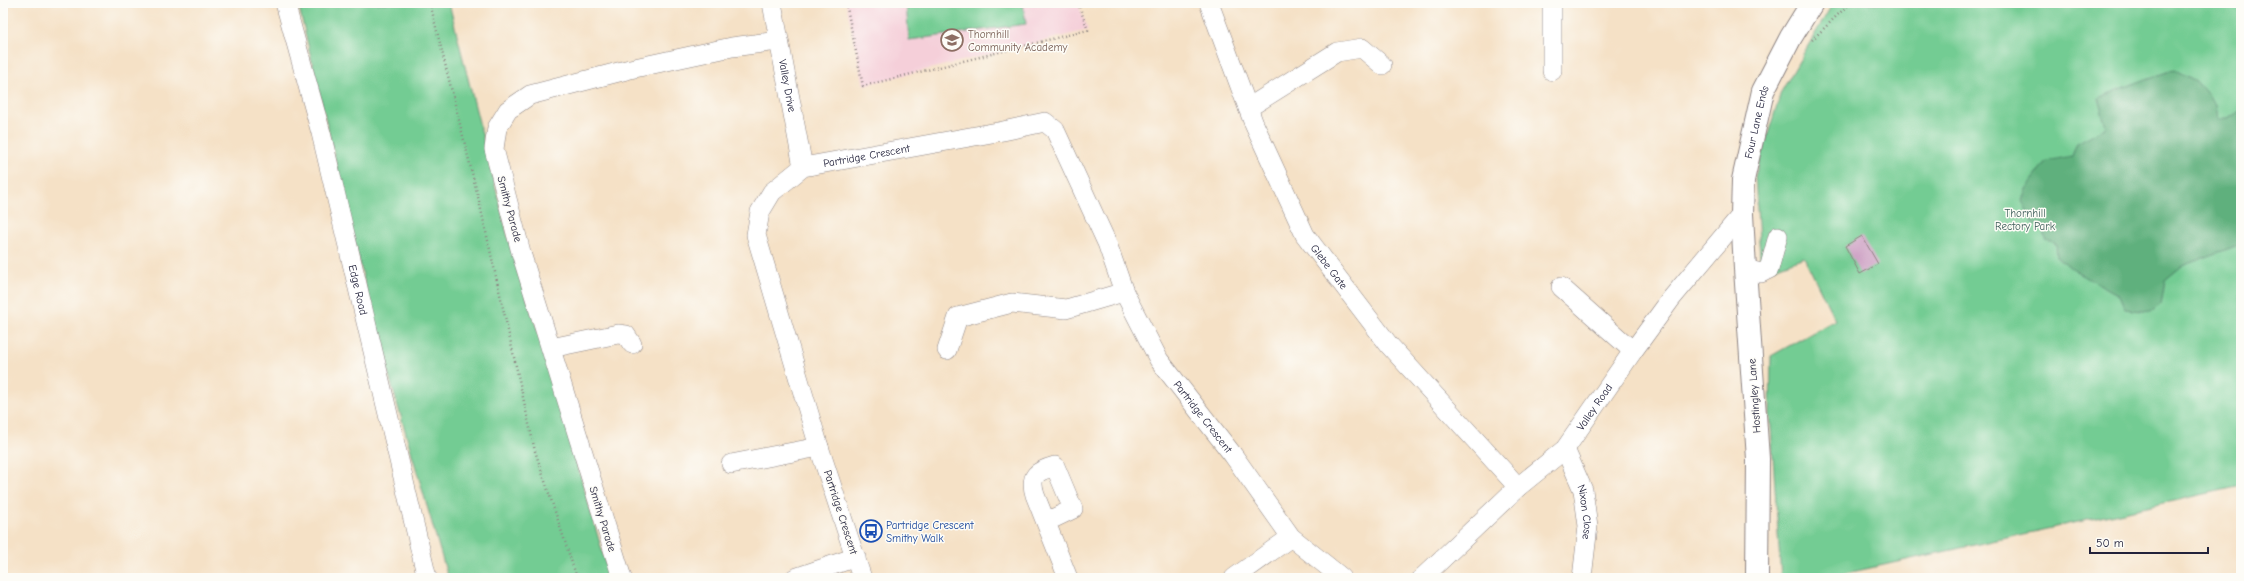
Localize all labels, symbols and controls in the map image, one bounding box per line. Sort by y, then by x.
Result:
school or university icon: Thornhill Community Academy [939,27,965,53]
place label: Thornhill Community Academy [968,28,1068,54]
street label: Valley Drive [776,58,799,114]
street label: Four Lane Ends [1742,83,1772,160]
street label: Partridge Crescent [822,142,912,170]
street label: Smithy Parade [494,175,525,244]
park label: Thornhill Rectory Park [1995,207,2056,233]
street label: Glebe Gate [1308,242,1350,292]
street label: Edge Road [346,263,370,316]
street label: Hostingley Lane [1745,358,1764,434]
street label: Partridge Crescent [1171,378,1235,456]
street label: Valley Road [1574,381,1615,433]
street label: Partridge Crescent [821,468,861,557]
street label: Nixon Close [1574,483,1594,541]
street label: Smithy Parade [586,485,619,554]
bus stop icon: Partridge Crescent Smithy Walk [858,518,884,544]
place label: Partridge Crescent Smithy Walk [886,519,974,545]
scale bar [2090,529,2208,555]
text: 50 m [2096,536,2124,550]

